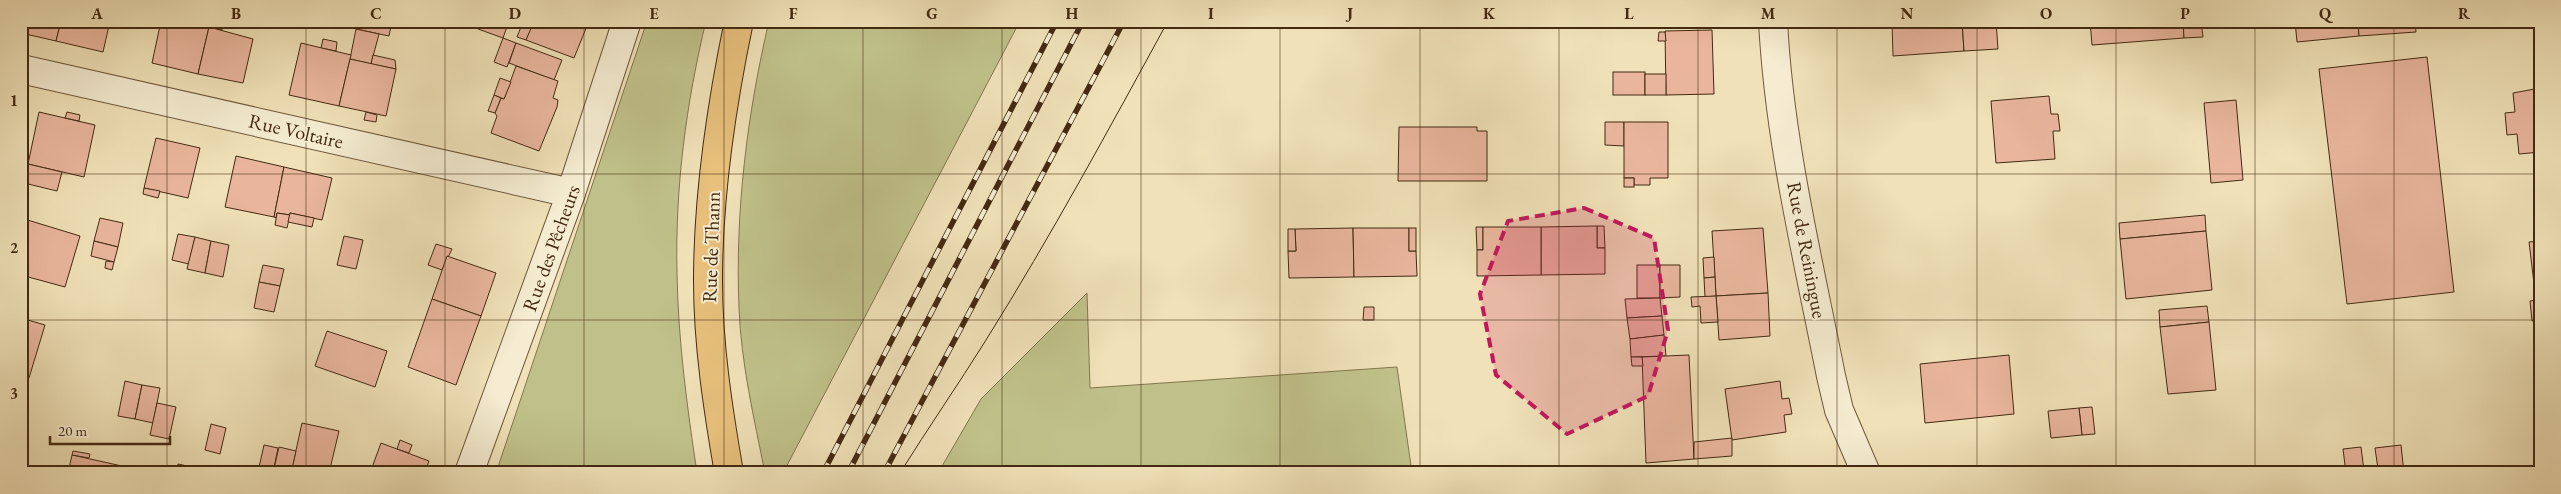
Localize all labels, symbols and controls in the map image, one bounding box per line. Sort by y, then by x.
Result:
text: A [90,3,103,24]
text: B [231,3,241,24]
text: C [370,3,382,24]
text: D [509,3,521,24]
text: E [649,3,659,24]
text: F [789,3,798,24]
text: G [926,3,938,24]
text: H [1066,3,1079,24]
text: I [1208,3,1214,24]
text: J [1345,3,1353,24]
text: K [1483,3,1496,24]
text: L [1624,3,1634,24]
text: M [1761,3,1776,24]
text: N [1901,3,1914,24]
text: O [2040,3,2052,24]
text: P [2180,3,2190,24]
text: Q [2319,3,2334,24]
text: R [2458,3,2471,24]
text: 1 [10,90,18,111]
street label: Rue Voltaire [246,108,346,155]
street label: Rue de Reiningue [1781,180,1833,321]
street label: Rue des Pêcheurs [516,181,586,315]
street label: Rue de Thann [696,190,726,303]
text: 2 [10,237,19,258]
text: 3 [10,383,18,404]
scale bar [50,414,170,446]
text: 20 m [58,421,87,440]

